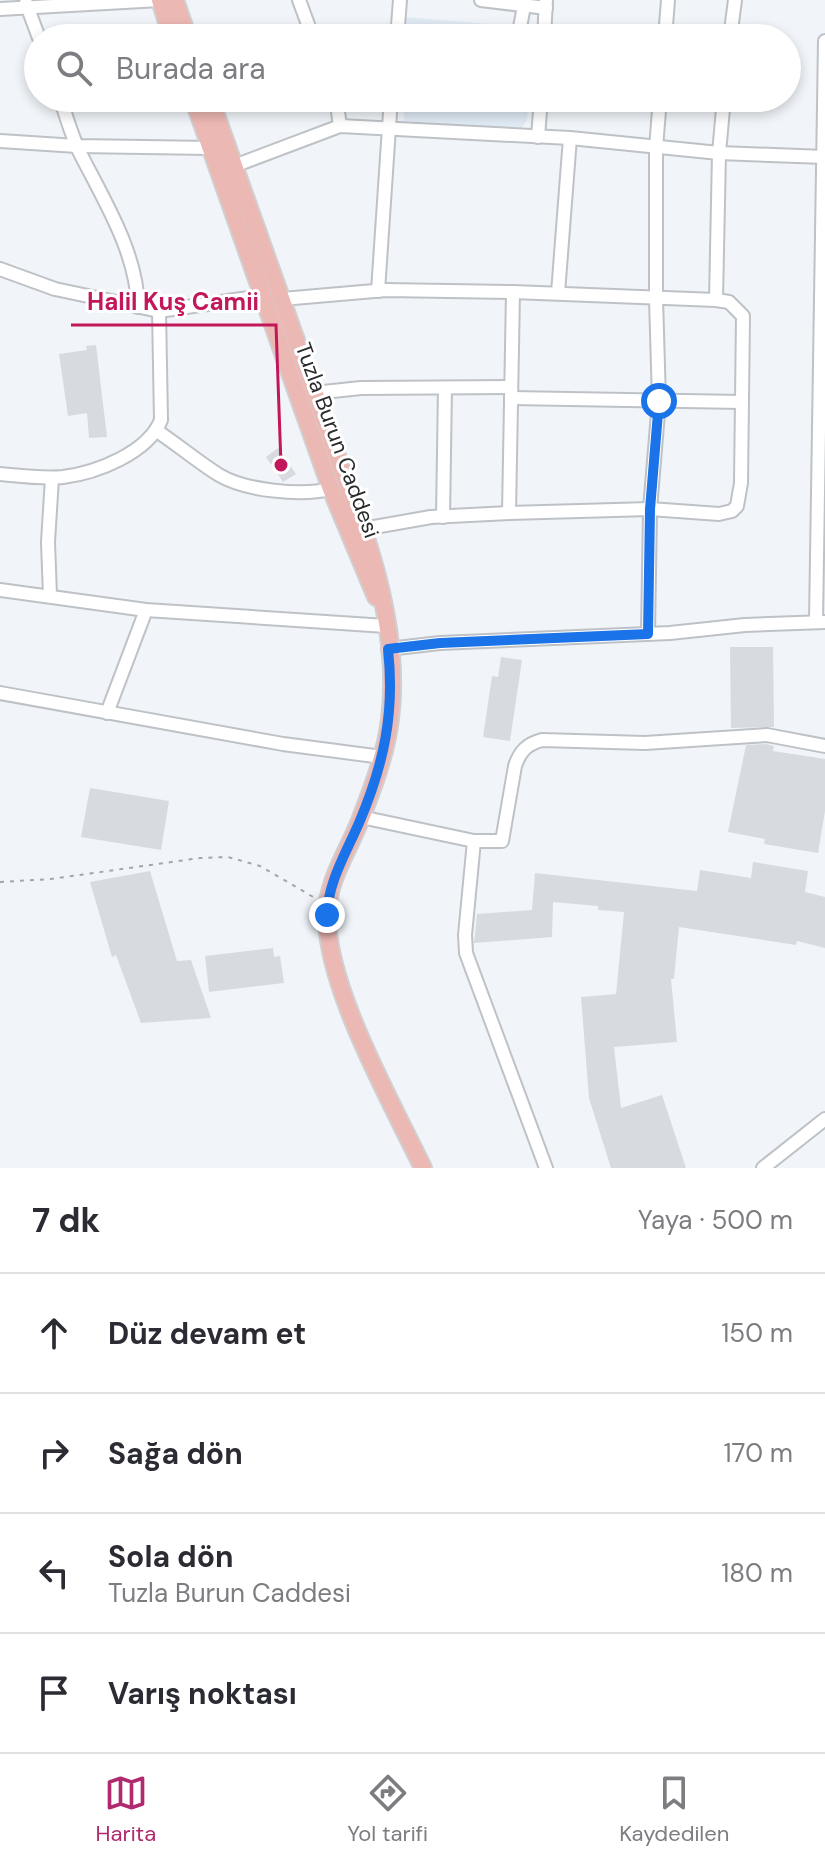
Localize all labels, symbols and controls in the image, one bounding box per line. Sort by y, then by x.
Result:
search box [24,24,801,112]
icon: search [52,46,96,90]
text: Burada ara [116,49,266,88]
callout: Halil Kuş Camii [71,277,276,325]
text: Halil Kuş Camii [87,286,259,317]
street label: Tuzla Burun Caddesi [289,339,386,542]
route start [641,383,677,419]
route end [309,897,345,933]
text: 7 dk [32,1198,100,1243]
text: Yaya · 500 m [638,1203,793,1237]
icon: ahead [32,1311,76,1355]
text: Düz devam et [108,1314,306,1353]
text: 150 m [721,1316,793,1350]
icon: right [32,1431,76,1475]
text: Sağa dön [108,1434,243,1473]
text: 170 m [724,1436,793,1470]
text: Sola dön [108,1537,234,1576]
icon: left [32,1551,76,1595]
text: 180 m [721,1556,793,1590]
text: Tuzla Burun Caddesi [108,1576,351,1610]
icon: arrive [32,1671,76,1715]
text: Varış noktası [108,1674,297,1713]
tab: Harita [96,1771,156,1848]
tab: Yol tarifi [347,1771,428,1848]
tab: Kaydedilen [619,1771,729,1848]

